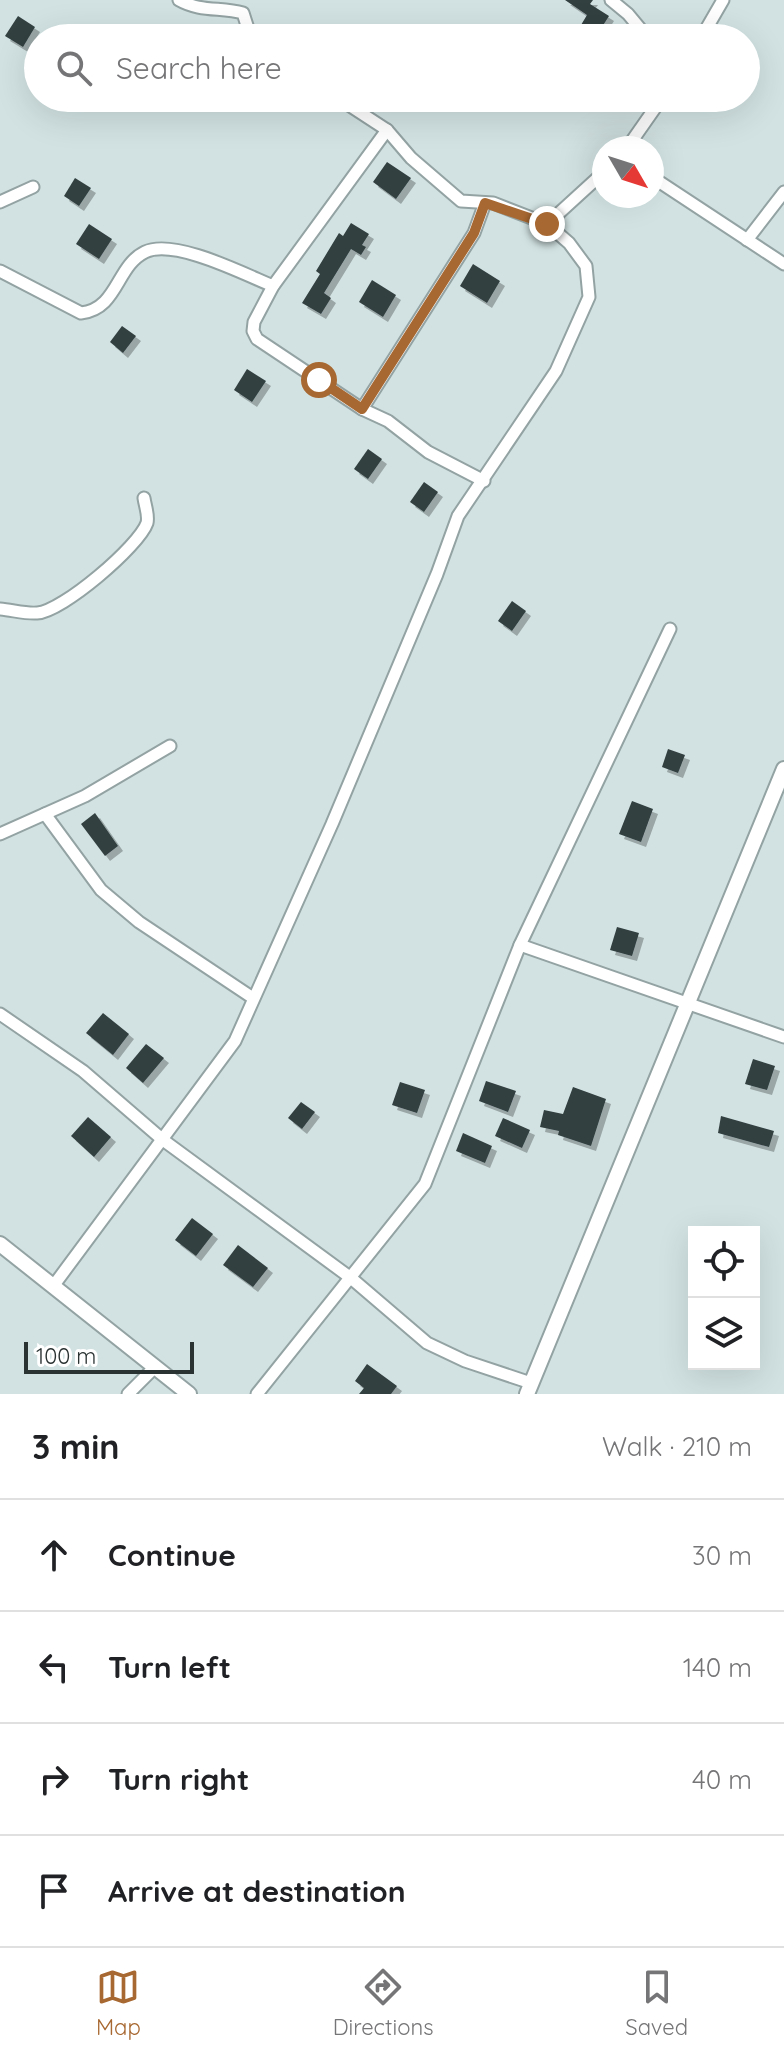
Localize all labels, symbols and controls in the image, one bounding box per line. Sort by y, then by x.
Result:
search box [24,24,760,112]
icon: search [52,46,96,90]
text: Search here [116,49,282,87]
north arrow [592,136,664,208]
route end [529,206,565,242]
route start [301,362,337,398]
map controls [688,1226,760,1370]
button: locate [688,1226,760,1298]
button: layers [688,1298,760,1370]
scale bar [24,1338,194,1374]
text: 100 m [36,1342,96,1370]
text: 3 min [32,1425,119,1468]
text: Walk · 210 m [602,1430,752,1463]
icon: ahead [32,1533,76,1577]
text: Continue [108,1536,236,1574]
text: 30 m [692,1539,752,1572]
icon: left [32,1645,76,1689]
text: Turn left [108,1648,231,1686]
text: 140 m [683,1651,752,1684]
icon: right [32,1757,76,1801]
text: Turn right [108,1760,249,1798]
text: 40 m [692,1763,752,1796]
icon: arrive [32,1869,76,1913]
text: Arrive at destination [108,1872,406,1910]
tab: Map [96,1965,141,2041]
tab: Directions [333,1965,433,2041]
tab: Saved [625,1965,688,2041]

